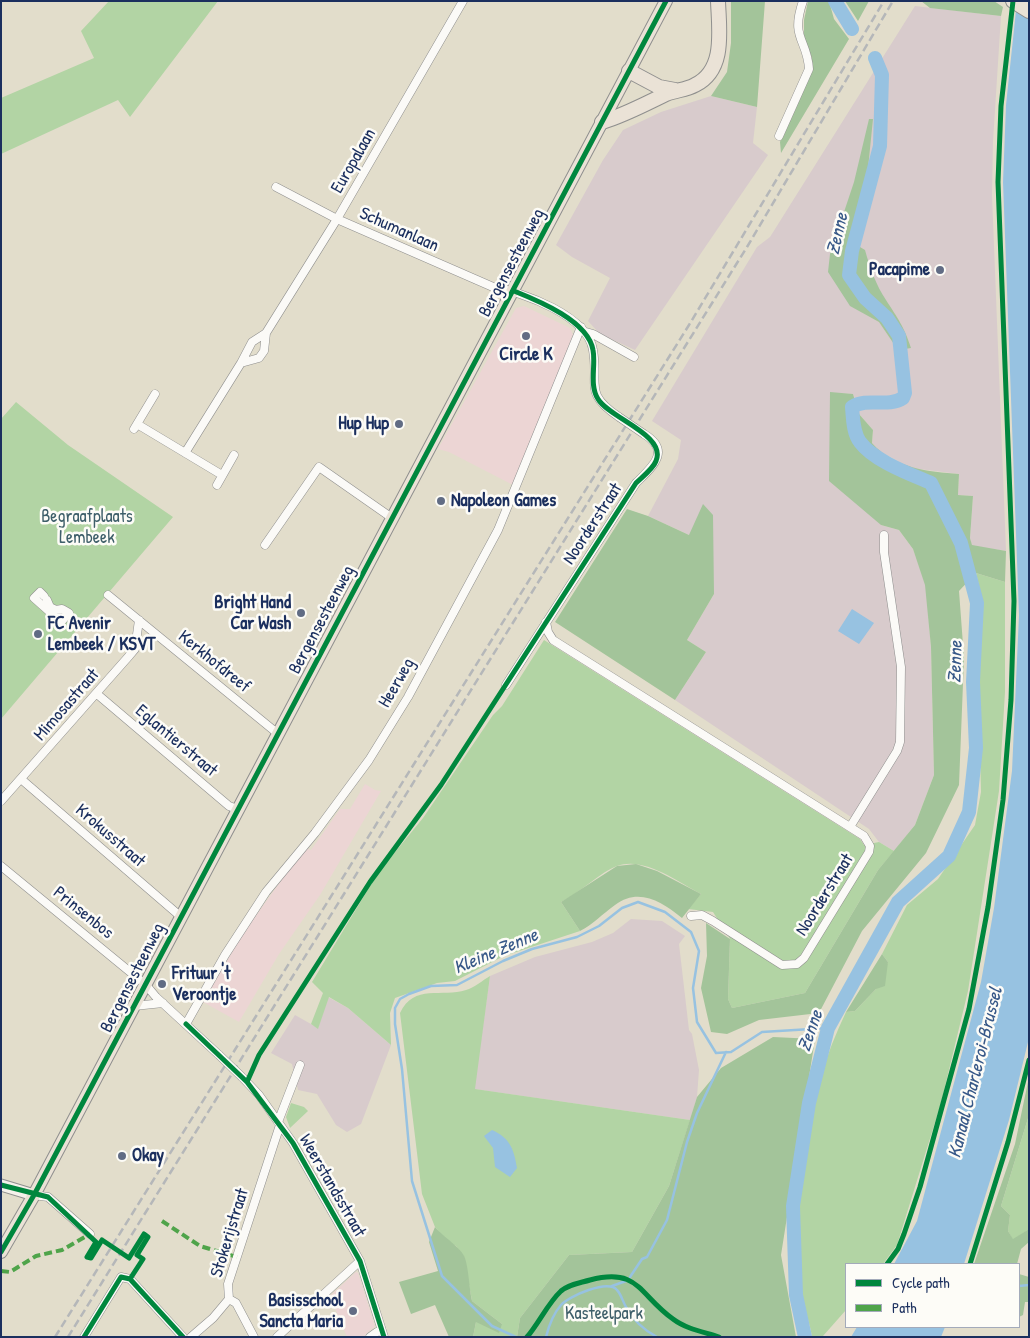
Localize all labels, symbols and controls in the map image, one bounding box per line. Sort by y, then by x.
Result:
street label: Europalaan [327,125,381,197]
street label: Schumanlaan [356,203,442,257]
street label: Bergensesteenweg [474,205,550,321]
water label: Zenne [822,211,854,257]
place label: Pacapime [869,259,930,281]
marker: Pacapime [934,264,946,276]
marker: Circle K [520,330,532,342]
place label: Circle K [499,344,553,366]
place label: Hup Hup [338,413,389,435]
marker: Hup Hup [393,418,405,430]
street label: Noorderstraat [559,479,627,569]
place label: Napoleon Games [451,490,556,512]
marker: Napoleon Games [435,495,447,507]
park label: Begraafplaats Lembeek [41,506,133,548]
street label: Bergensesteenweg [284,562,360,678]
place label: Bright Hand Car Wash [214,592,291,634]
marker: Bright Hand Car Wash [295,607,307,619]
place label: FC Avenir Lembeek / KSVT [48,613,155,656]
street label: Kerkhofdreef [173,626,255,698]
marker: FC Avenir Lembeek / KSVT [32,628,44,640]
water label: Zenne [944,641,968,683]
street label: Heerweg [374,655,420,711]
street label: Mimosastraat [30,664,104,746]
street label: Eglantierstraat [131,700,221,782]
street label: Krokusstraat [71,800,149,872]
street label: Noorderstraat [791,850,859,940]
street label: Prinsenbos [48,882,118,944]
street label: Bergensesteenweg [96,920,170,1036]
water label: Kleine Zenne [450,924,542,980]
place label: Frituur 't Veroontje [172,963,236,1006]
marker: Frituur 't Veroontje [156,978,168,990]
water label: Kanaal Charleroi-Brussel [944,985,1008,1161]
water label: Zenne [793,1007,829,1055]
street label: Weerstandsstraat [294,1131,370,1241]
place label: Okay [132,1145,164,1167]
marker: Okay [116,1150,128,1162]
street label: Stokerijstraat [206,1186,254,1280]
legend [845,1263,1020,1328]
text: Cycle path [892,1272,950,1293]
place label: Basisschool Sancta Maria [259,1290,343,1332]
text: Path [892,1297,917,1318]
park label: Kasteelpark [565,1303,643,1325]
marker: Basisschool Sancta Maria [347,1305,359,1317]

